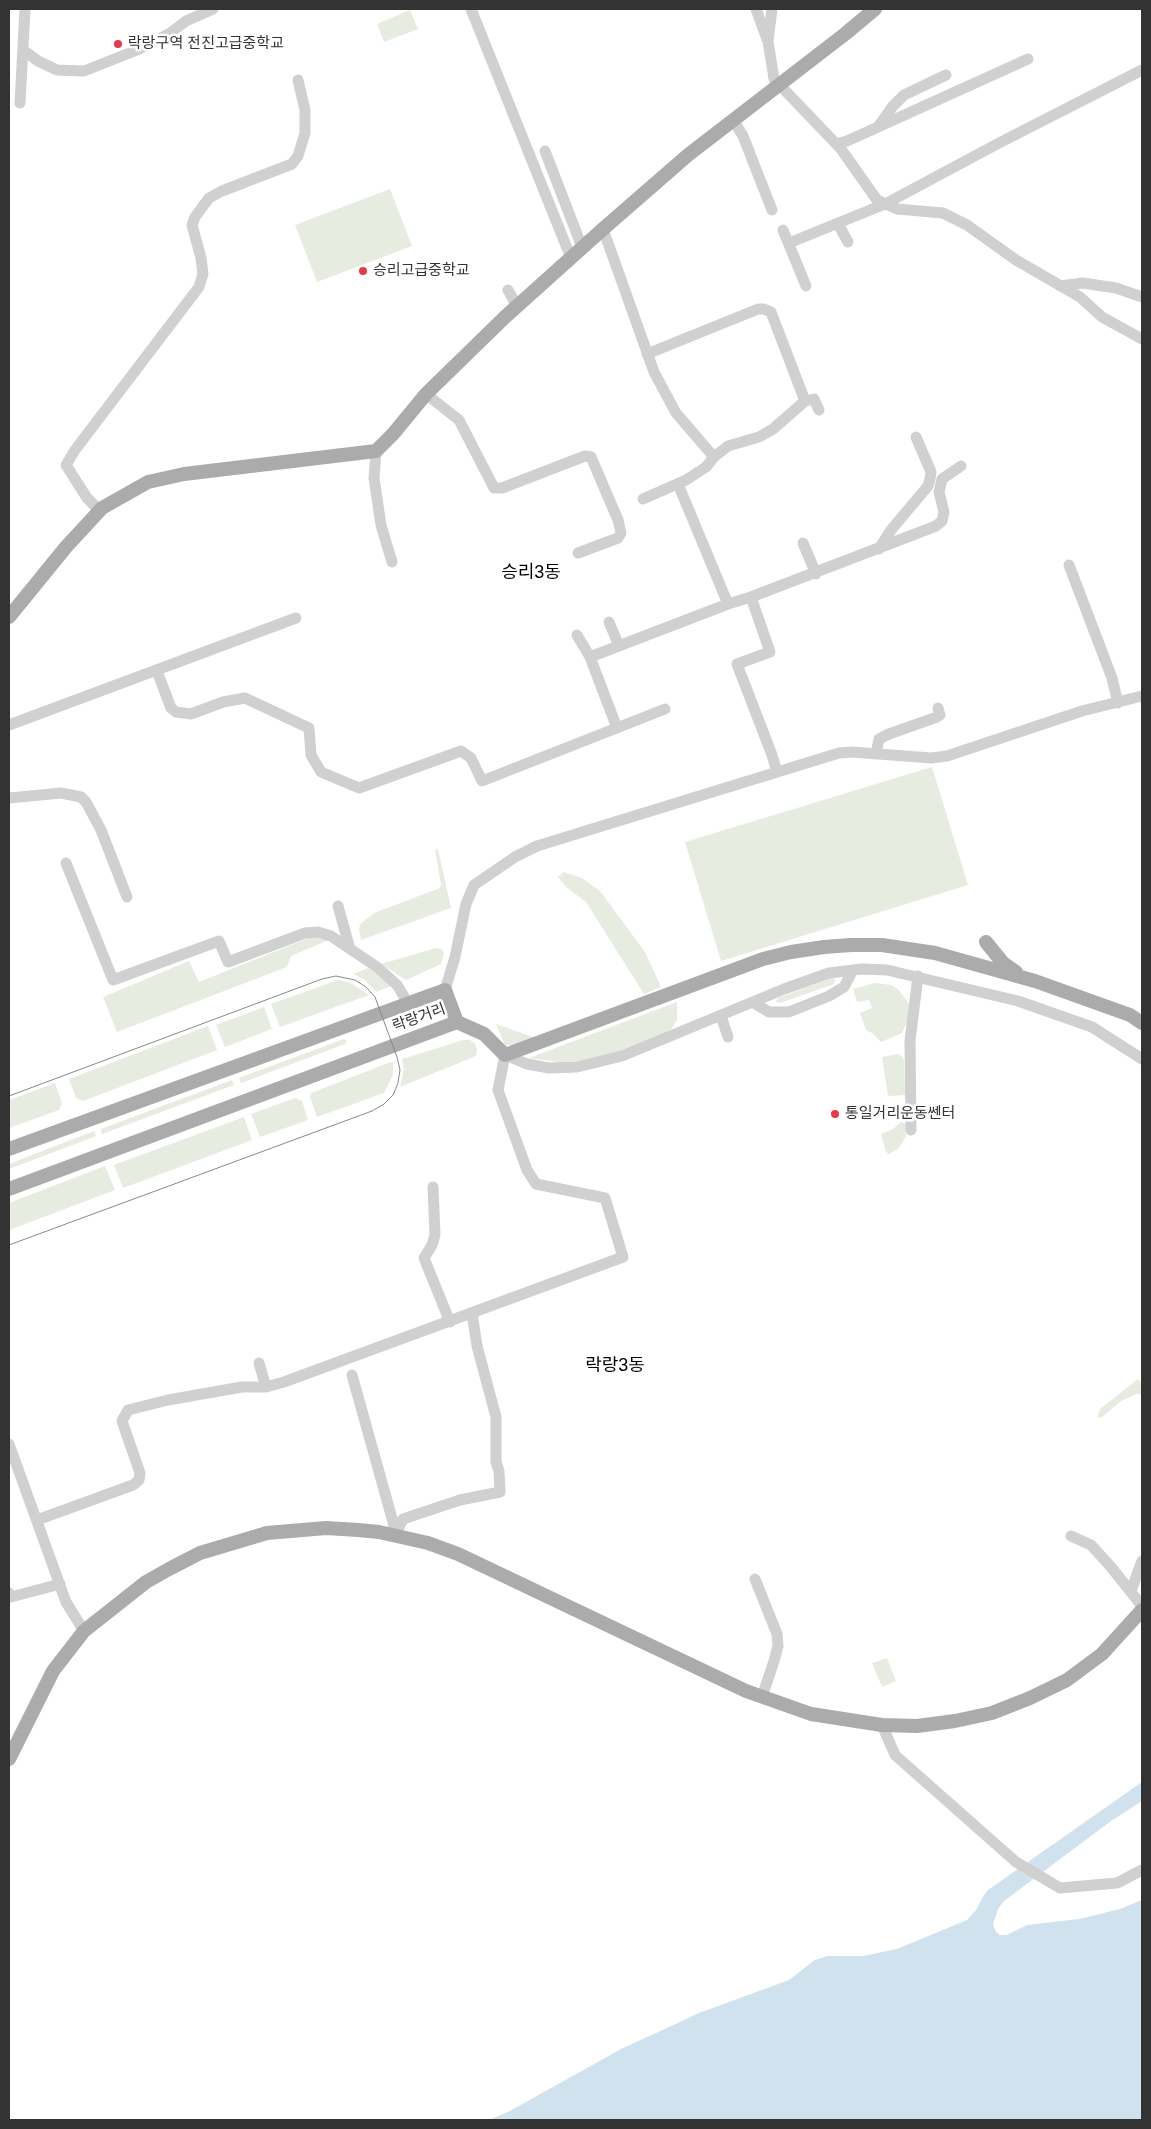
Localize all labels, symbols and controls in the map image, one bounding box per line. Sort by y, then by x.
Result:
place label: 락랑구역 전진고급중학교 [128,35,284,53]
marker: 락랑구역 전진고급중학교 [112,38,124,50]
place label: 승리고급중학교 [373,262,470,280]
marker: 승리고급중학교 [357,265,369,277]
district label: 승리3동 [501,562,561,584]
street label: 락랑거리 [390,1000,448,1036]
place label: 통일거리운동쎈터 [845,1105,955,1123]
marker: 통일거리운동쎈터 [829,1108,841,1120]
district label: 락랑3동 [585,1355,645,1377]

